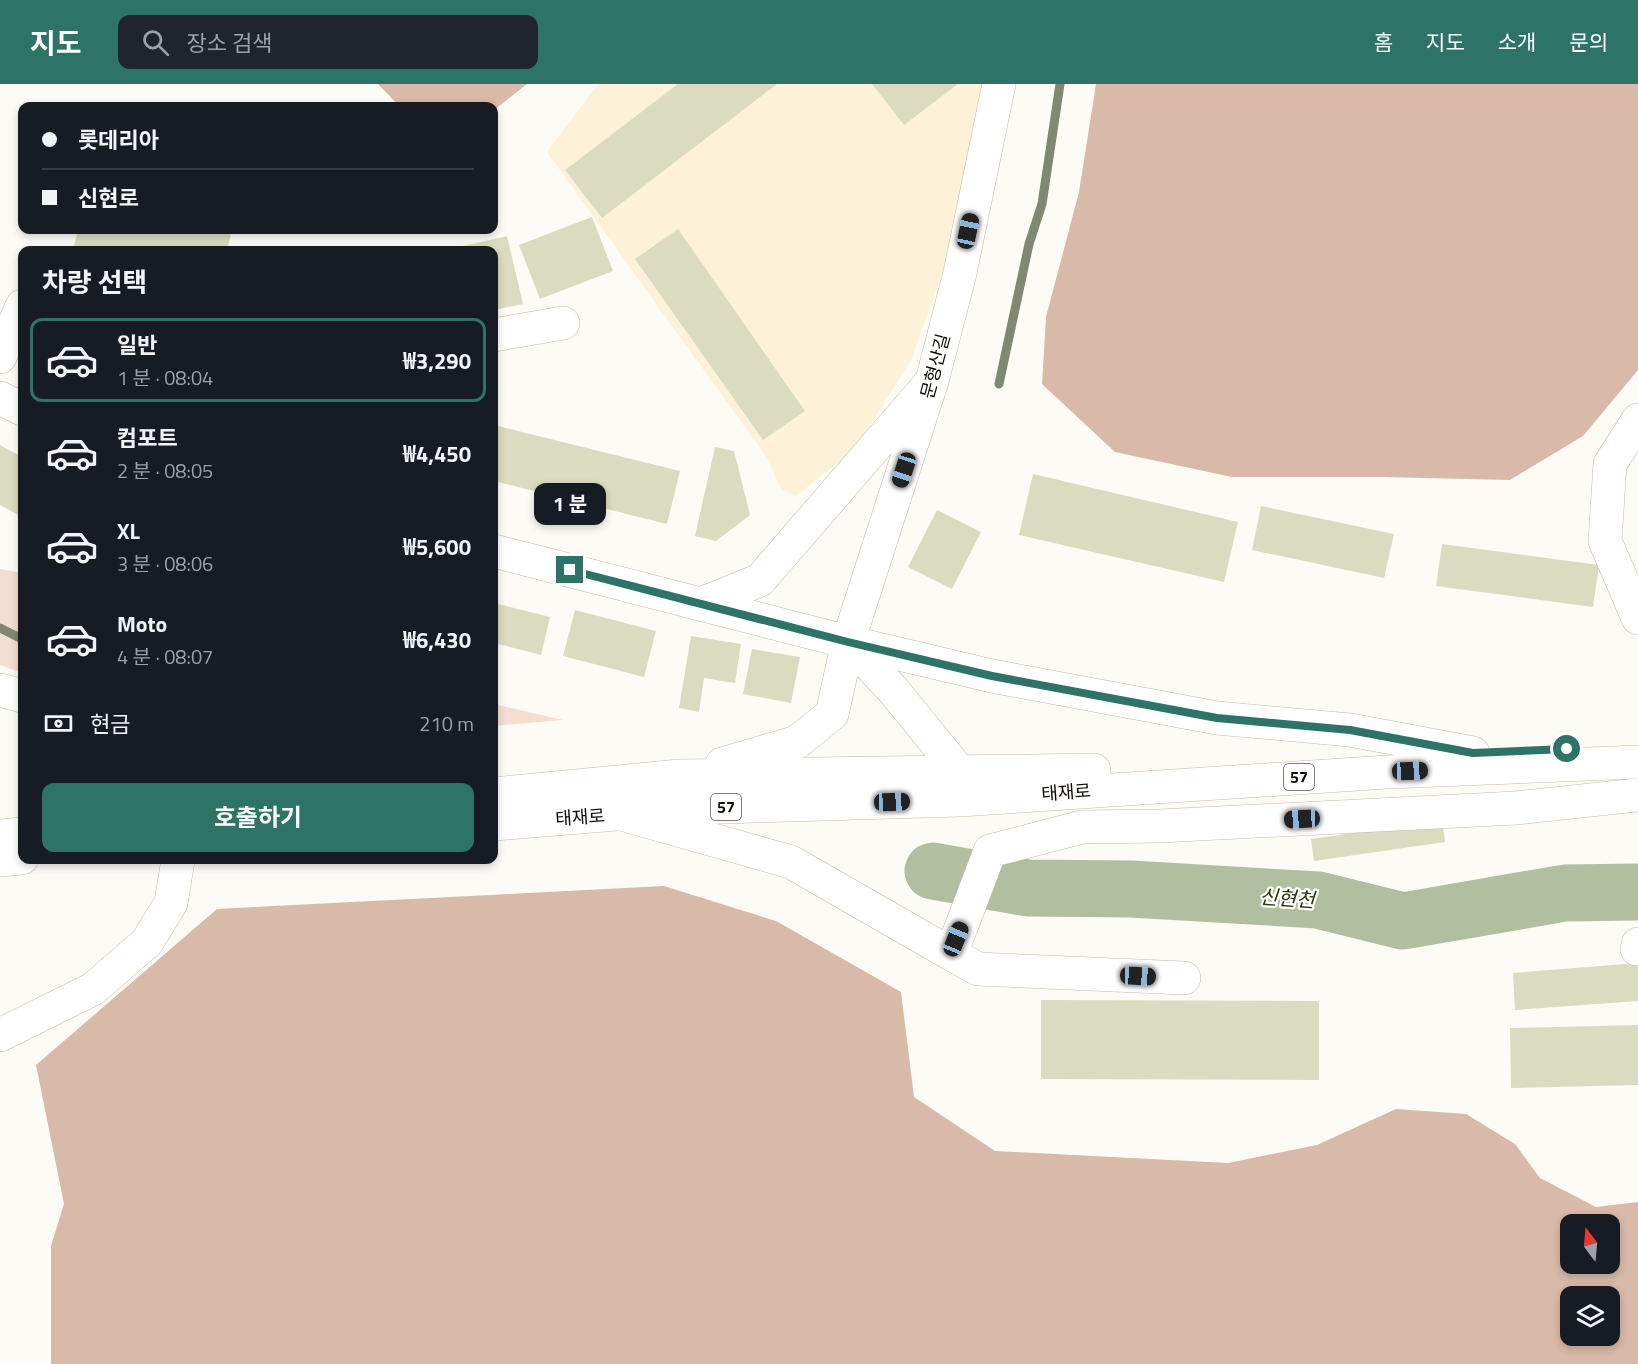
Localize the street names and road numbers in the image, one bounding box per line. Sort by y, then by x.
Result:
street label: 문형산길 [913,331,957,401]
road number: 57 [1284,764,1314,790]
street label: 태재로 [1040,777,1092,807]
road number: 57 [711,794,741,820]
street label: 태재로 [554,802,606,832]

